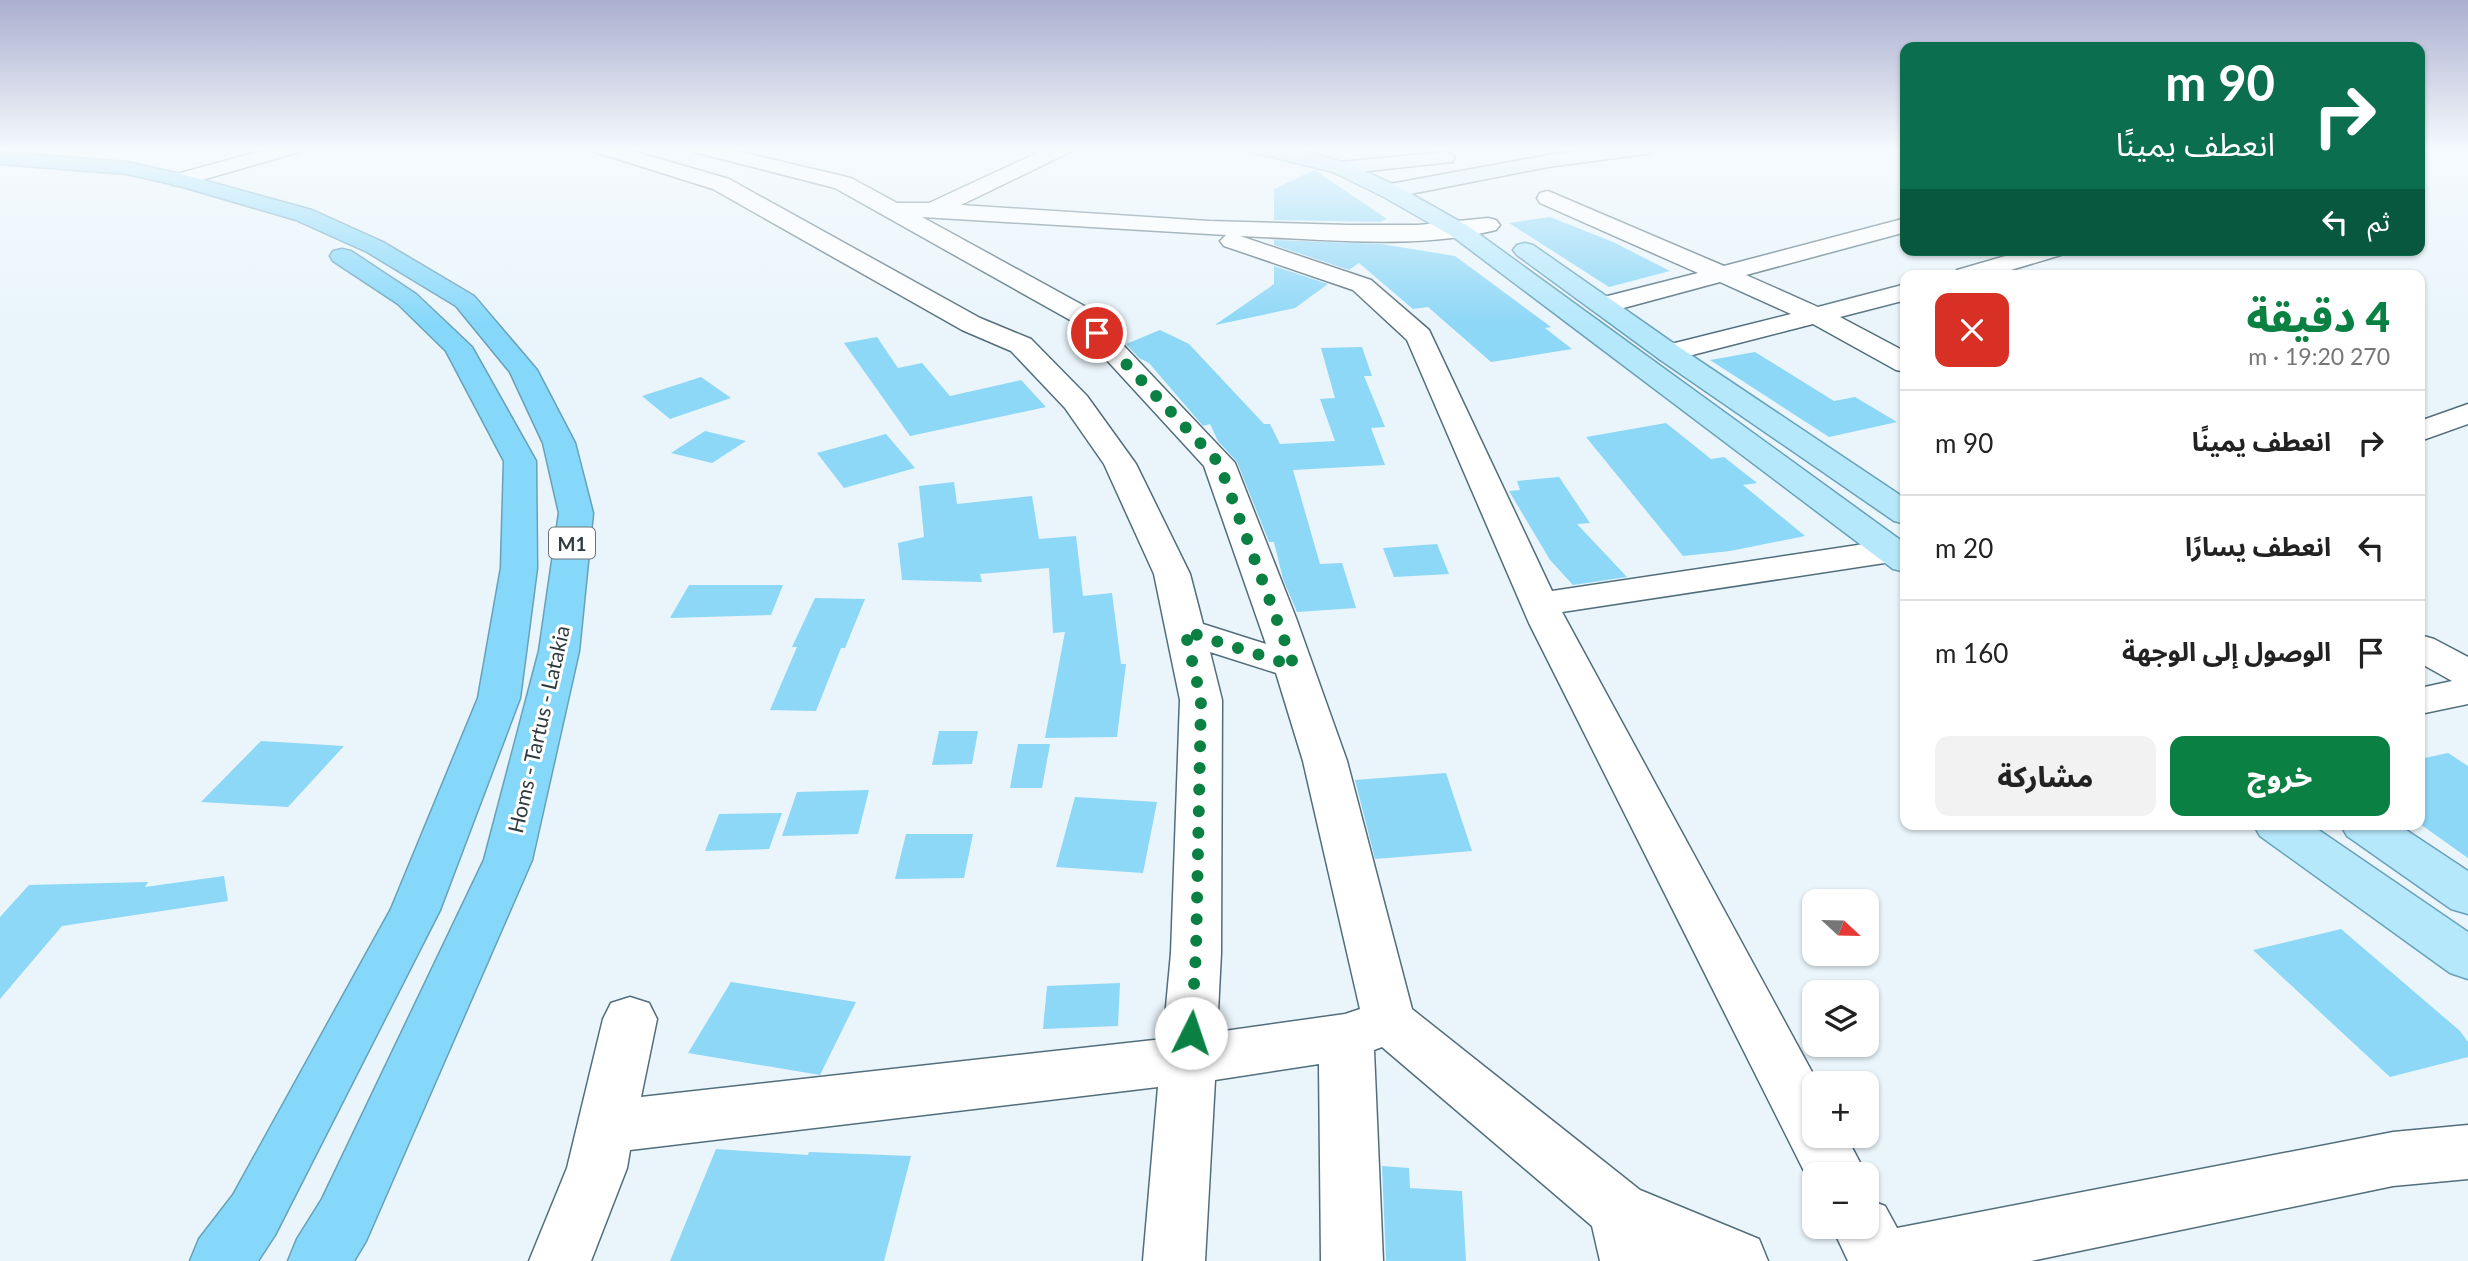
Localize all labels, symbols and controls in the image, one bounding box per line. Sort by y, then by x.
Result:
text: 90 m [2165,53,2275,111]
icon: right [2299,70,2390,161]
text: انعطف يمينًا [2116,124,2275,163]
icon: left [2316,203,2354,241]
text: ثم [2368,205,2390,237]
text: 4 دقيقة [2246,291,2390,341]
button: close [1935,293,2009,367]
pin [1067,303,1127,363]
icon: arrive [1078,314,1116,352]
text: 270 m · 19:20 [2248,342,2390,370]
icon: right [2352,424,2390,462]
text: انعطف يمينًا [2192,425,2331,457]
text: 90 m [1935,427,1993,459]
road number: M1 [549,528,595,558]
icon: left [2352,529,2390,567]
text: انعطف يسارًا [2185,530,2331,562]
text: 20 m [1935,532,1993,564]
street label: Homs - Tartus - Latakia [502,623,574,835]
icon: arrive [2352,634,2390,672]
text: الوصول إلى الوجهة [2122,635,2331,667]
text: 160 m [1935,637,2008,669]
button: مشاركة [1935,736,2156,816]
button: خروج [2170,736,2390,816]
north arrow [1802,889,1880,966]
map controls [1802,889,1879,1239]
button: layers [1802,980,1879,1057]
position arrow [1154,996,1228,1070]
button: + [1802,1071,1879,1148]
button: − [1802,1162,1879,1239]

